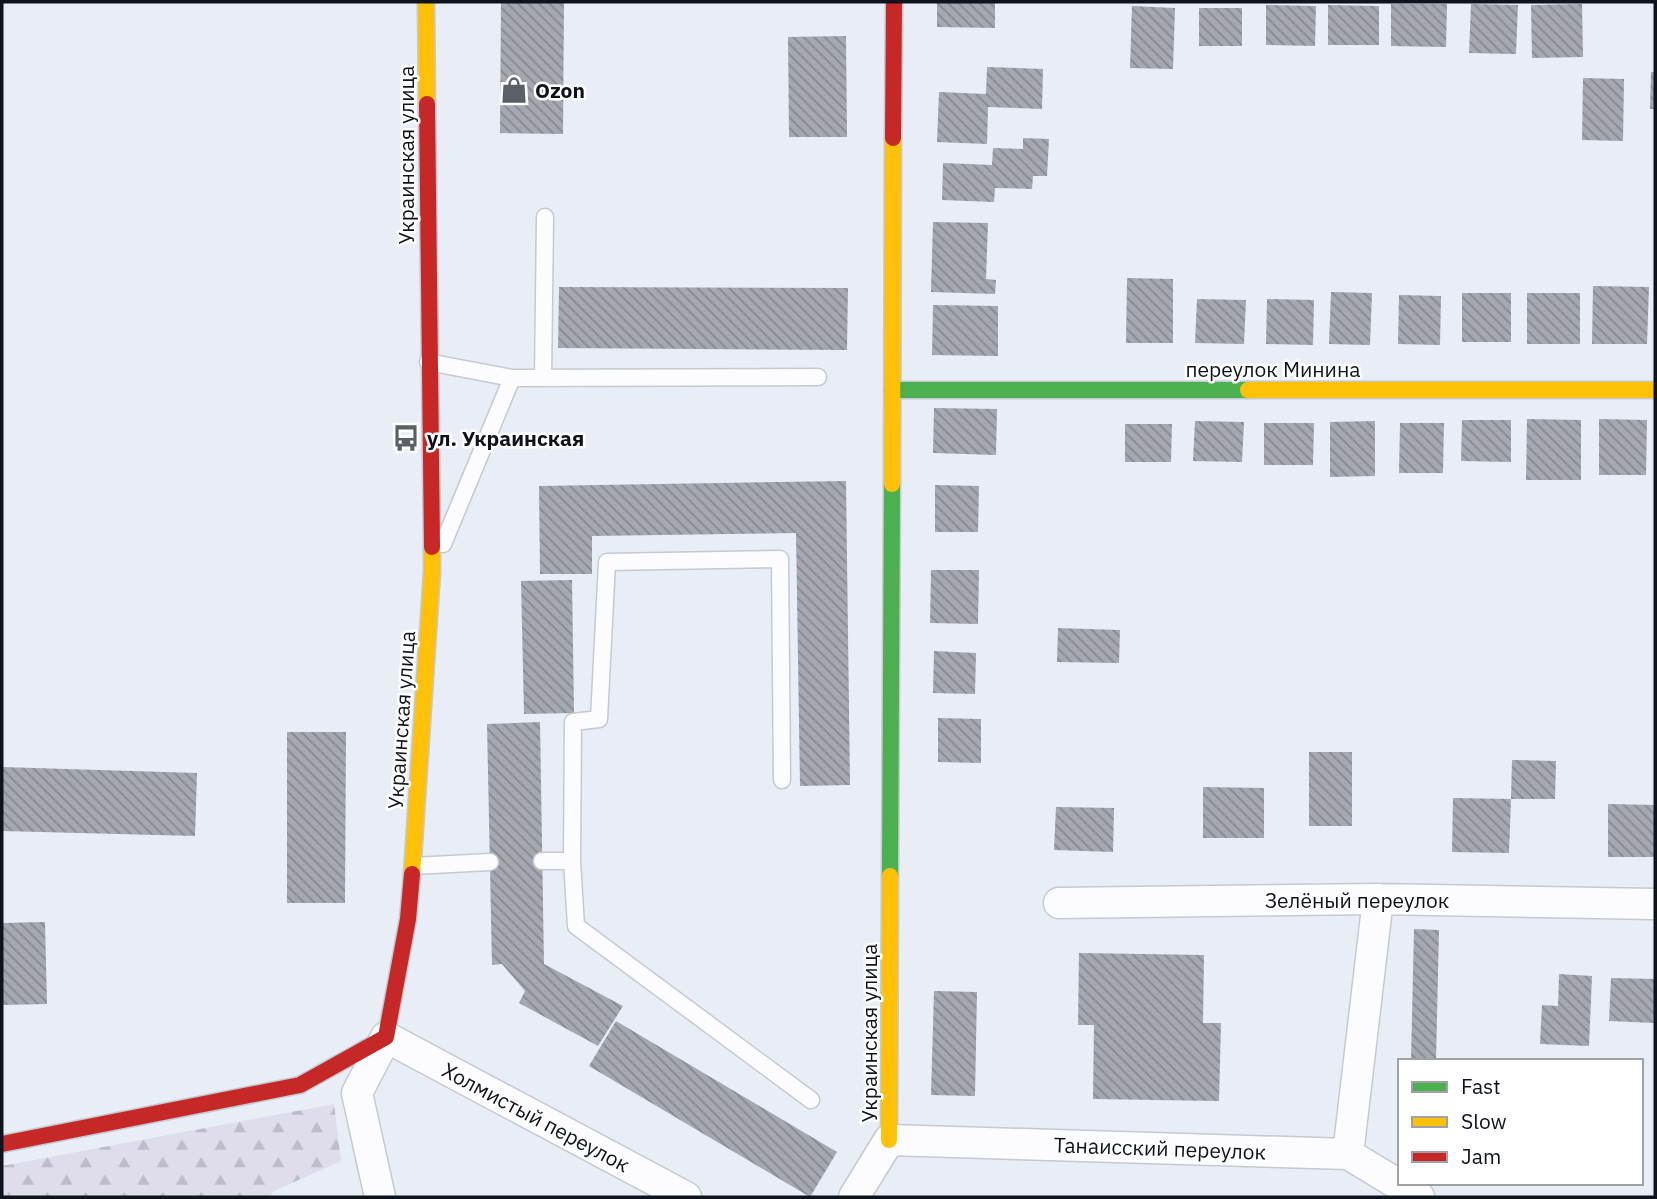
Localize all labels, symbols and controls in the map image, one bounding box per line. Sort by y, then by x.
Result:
street label: Украинская улица [392,66,420,244]
shop icon: Ozon [499,75,529,105]
place label: Ozon [535,76,585,104]
street label: переулок Минина [1185,355,1361,383]
bus stop icon: ул. Украинская [391,423,421,453]
place label: ул. Украинская [427,424,584,452]
street label: Украинская улица [381,630,421,810]
street label: Зелёный переулок [1265,886,1449,914]
street label: Украинская улица [855,944,883,1122]
street label: Холмистый переулок [437,1056,635,1178]
legend [1398,1059,1643,1185]
text: Fast [1461,1072,1501,1100]
text: Slow [1461,1107,1507,1135]
street label: Танаисский переулок [1053,1130,1267,1166]
text: Jam [1461,1142,1501,1170]

